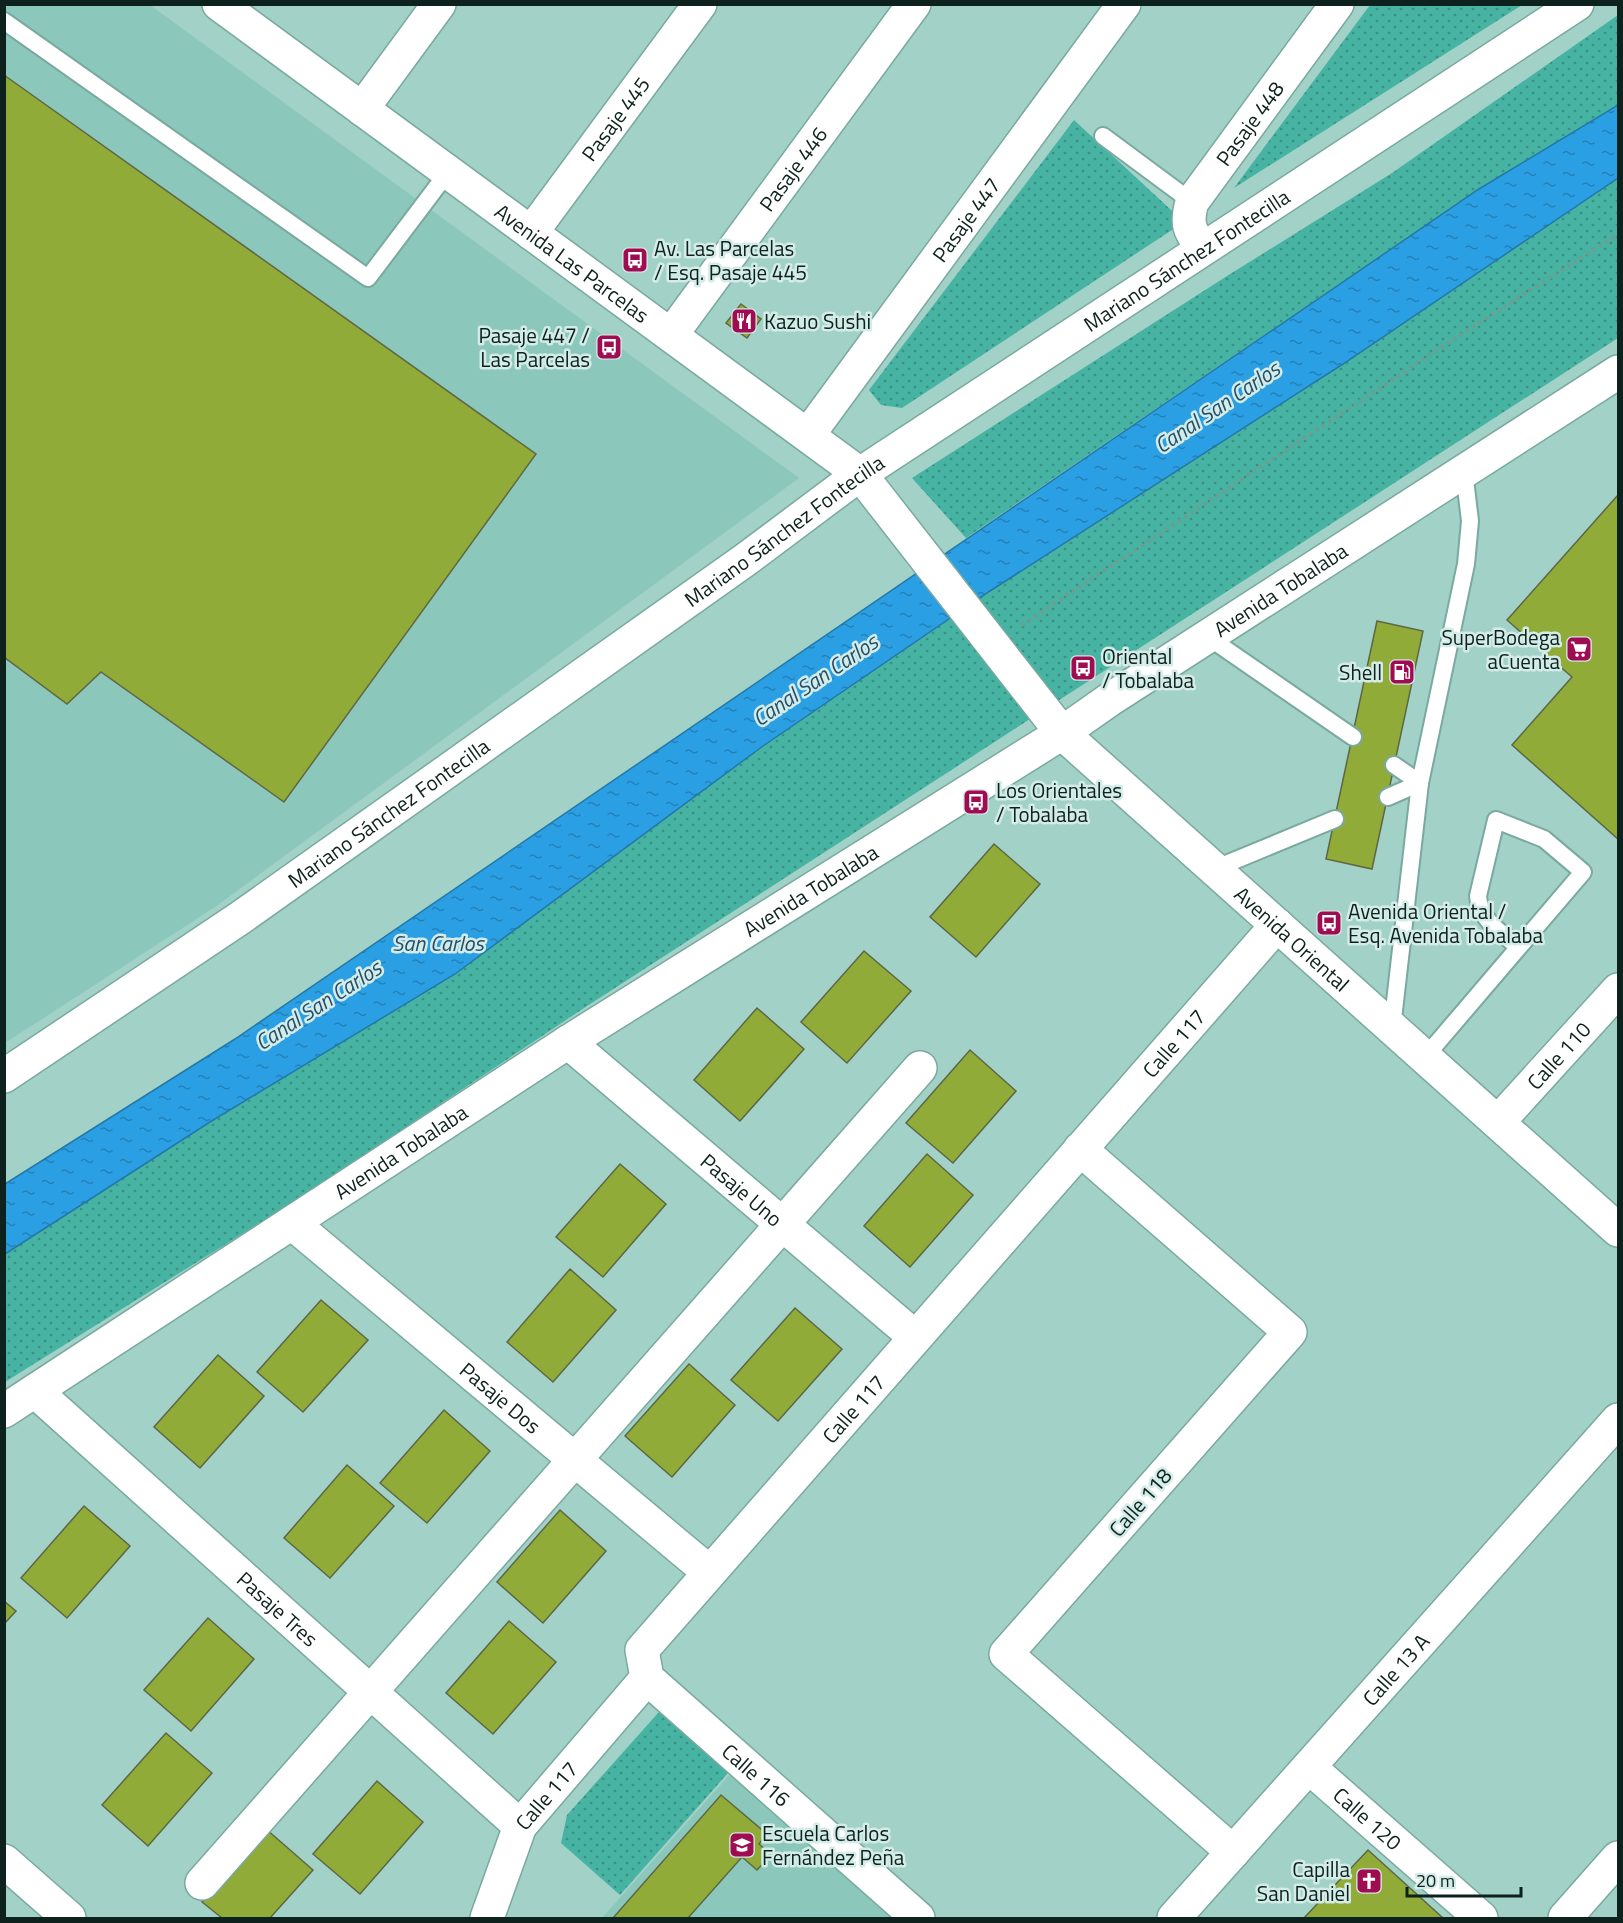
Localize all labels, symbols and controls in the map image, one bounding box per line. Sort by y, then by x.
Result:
street label: Pasaje 445 [573,70,657,168]
street label: Pasaje 448 [1208,74,1292,173]
street label: Pasaje 446 [751,120,835,218]
street label: Pasaje 447 [924,171,1008,269]
street label: Mariano Sánchez Fontecilla [1077,180,1296,339]
street label: Avenida Las Parcelas [488,196,656,330]
place label: Av. Las Parcelas / Esq. Pasaje 445 [654,232,807,288]
bus stop icon: Av. Las Parcelas / Esq. Pasaje 445 [620,245,650,275]
place label: Kazuo Sushi [764,305,871,337]
restaurant icon: Kazuo Sushi [729,306,759,336]
place label: Pasaje 447 / Las Parcelas [478,319,590,375]
bus stop icon: Pasaje 447 / Las Parcelas [594,332,624,362]
water label: Canal San Carlos [1147,351,1288,462]
street label: Mariano Sánchez Fontecilla [677,446,891,614]
street label: Avenida Tobalaba [1207,534,1354,645]
place label: SuperBodega aCuenta [1441,621,1560,677]
water label: Canal San Carlos [745,624,886,735]
supermarket icon: SuperBodega aCuenta [1564,634,1594,664]
place label: Oriental / Tobalaba [1102,640,1194,696]
bus stop icon: Oriental / Tobalaba [1068,653,1098,683]
place label: Shell [1339,656,1382,688]
fuel station icon: Shell [1387,657,1417,687]
street label: Mariano Sánchez Fontecilla [281,730,496,895]
place label: Los Orientales / Tobalaba [996,774,1122,830]
bus stop icon: Los Orientales / Tobalaba [961,787,991,817]
street label: Avenida Tobalaba [737,836,884,945]
street label: Avenida Oriental [1227,878,1357,999]
place label: Avenida Oriental / Esq. Avenida Tobalaba [1348,895,1544,951]
bus stop icon: Avenida Oriental / Esq. Avenida Tobalaba [1314,908,1344,938]
water label: San Carlos [392,926,485,960]
water label: Canal San Carlos [248,950,389,1059]
street label: Calle 117 [1134,1002,1213,1085]
street label: Calle 110 [1519,1014,1598,1097]
street label: Avenida Tobalaba [328,1096,474,1207]
street label: Pasaje Uno [694,1145,790,1234]
street label: Pasaje Dos [453,1354,548,1441]
street label: Calle 117 [814,1367,892,1450]
street label: Calle 118 [1101,1460,1179,1543]
street label: Pasaje Tres [230,1563,325,1654]
street label: Calle 13 A [1355,1626,1437,1713]
street label: Calle 116 [715,1736,798,1814]
street label: Calle 117 [507,1754,585,1837]
street label: Calle 120 [1326,1779,1409,1858]
place label: Escuela Carlos Fernández Peña [762,1817,905,1873]
school or university icon: Escuela Carlos Fernández Peña [727,1830,757,1860]
place label: Capilla San Daniel [1257,1853,1350,1909]
scale bar [1407,1860,1521,1898]
church icon: Capilla San Daniel [1354,1866,1384,1896]
text: 20 m [1416,1867,1455,1894]

